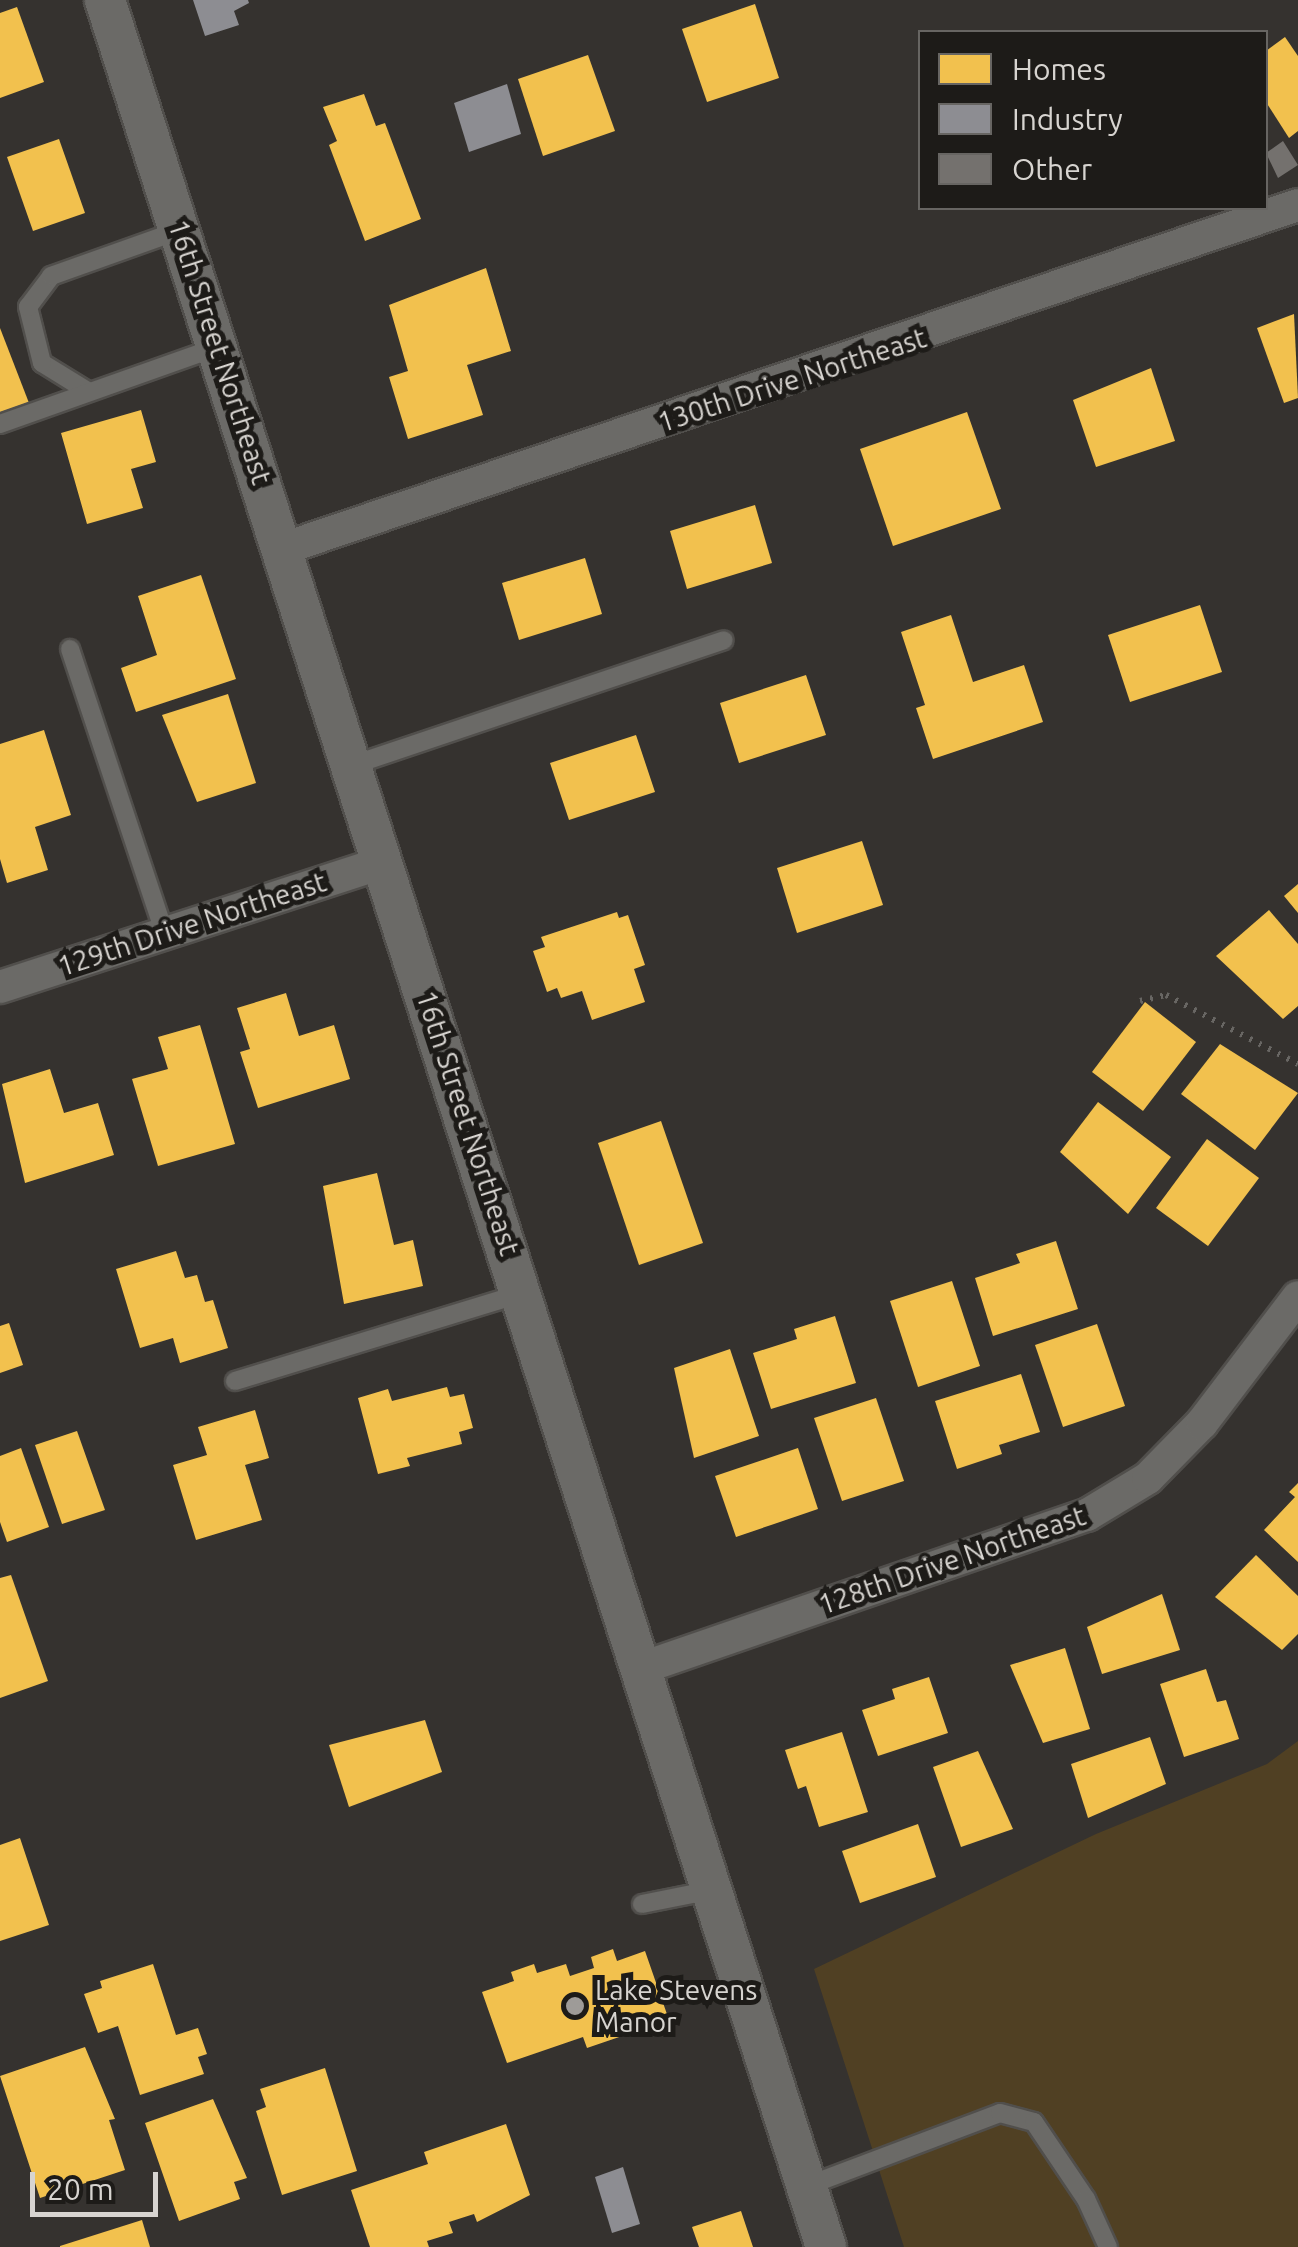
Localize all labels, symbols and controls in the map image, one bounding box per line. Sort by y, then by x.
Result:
legend [918,30,1268,210]
text: Homes [1012,52,1106,86]
text: Industry [1012,102,1123,136]
text: Other [1012,152,1092,186]
street label: 16th Street Northeast [161,215,279,489]
street label: 130th Drive Northeast [653,321,931,439]
street label: 129th Drive Northeast [53,865,331,983]
street label: 16th Street Northeast [409,986,527,1260]
street label: 128th Drive Northeast [814,1498,1090,1622]
place label: Lake Stevens Manor [595,1973,757,2039]
marker: Lake Stevens Manor [564,1995,586,2017]
scale bar [35,2152,162,2214]
text: 20 m [47,2172,114,2206]

